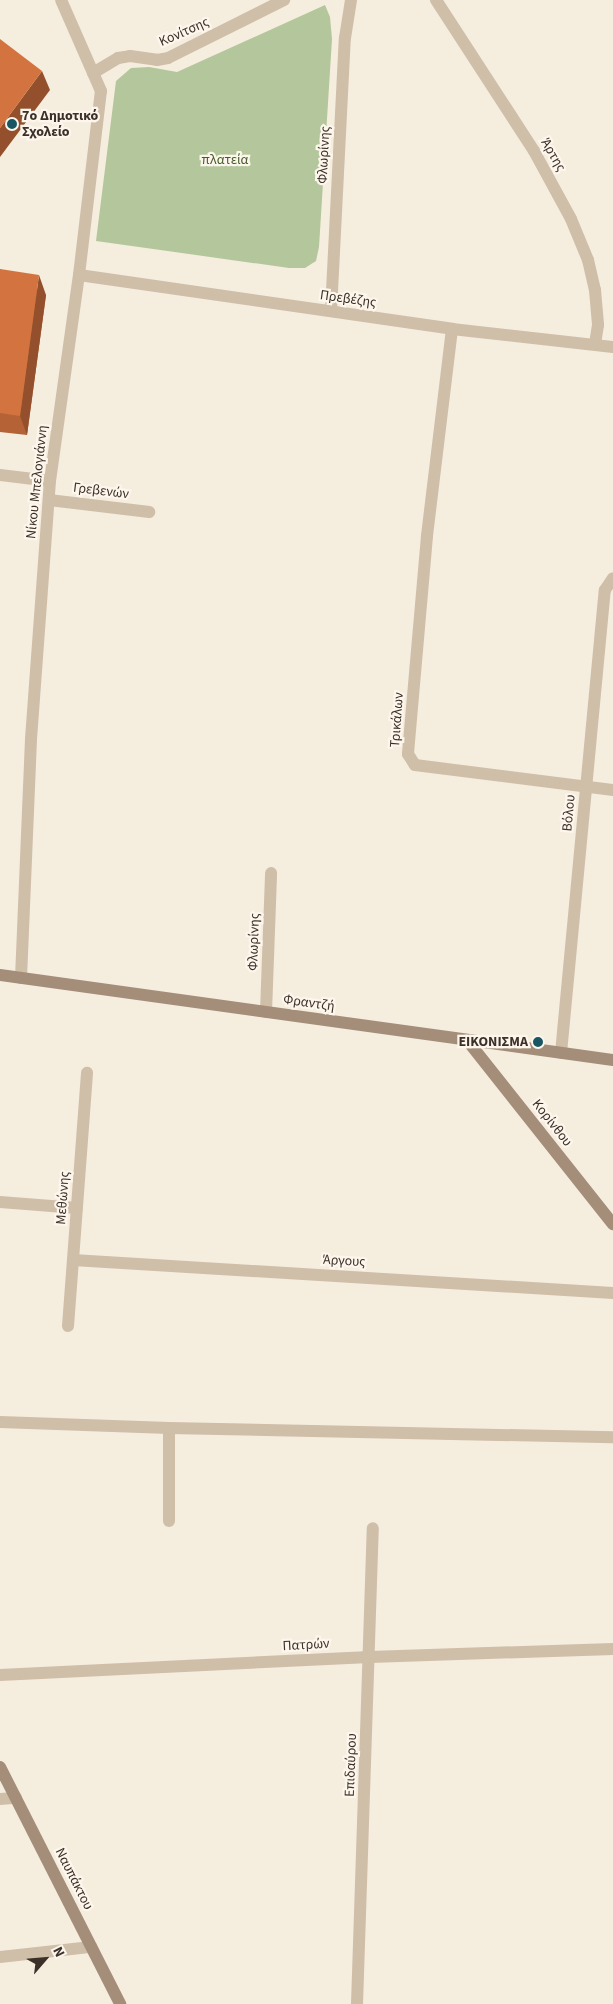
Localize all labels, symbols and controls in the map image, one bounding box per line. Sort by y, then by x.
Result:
street label: Κονίτσης [156,14,212,50]
place label: 7ο Δημοτικό Σχολείο [22,108,98,140]
marker: 7ο Δημοτικό Σχολείο [6,118,18,130]
street label: Φλωρίνης [314,126,334,184]
street label: Άρτης [537,135,569,175]
park label: πλατεία [202,152,248,168]
street label: Πρεβέζης [319,287,377,311]
street label: Νίκου Μπελογιάννη [23,424,51,540]
street label: Γρεβενών [72,479,130,503]
street label: Τρικάλων [387,692,407,748]
street label: Βόλου [559,794,579,832]
street label: Φλωρίνης [245,913,263,971]
street label: Φραντζή [282,991,336,1015]
place label: ΕΙΚΟΝΙΣΜΑ [458,1034,528,1050]
marker: ΕΙΚΟΝΙΣΜΑ [532,1036,544,1048]
street label: Κορίνθου [528,1096,576,1150]
street label: Μεθώνης [53,1171,73,1225]
street label: Άργους [322,1251,366,1271]
street label: Πατρών [282,1635,330,1655]
street label: Επιδαύρου [341,1733,361,1797]
street label: Ναυπάκτου [51,1845,97,1913]
north arrow [20,1934,70,1984]
text: N [47,1944,69,1961]

